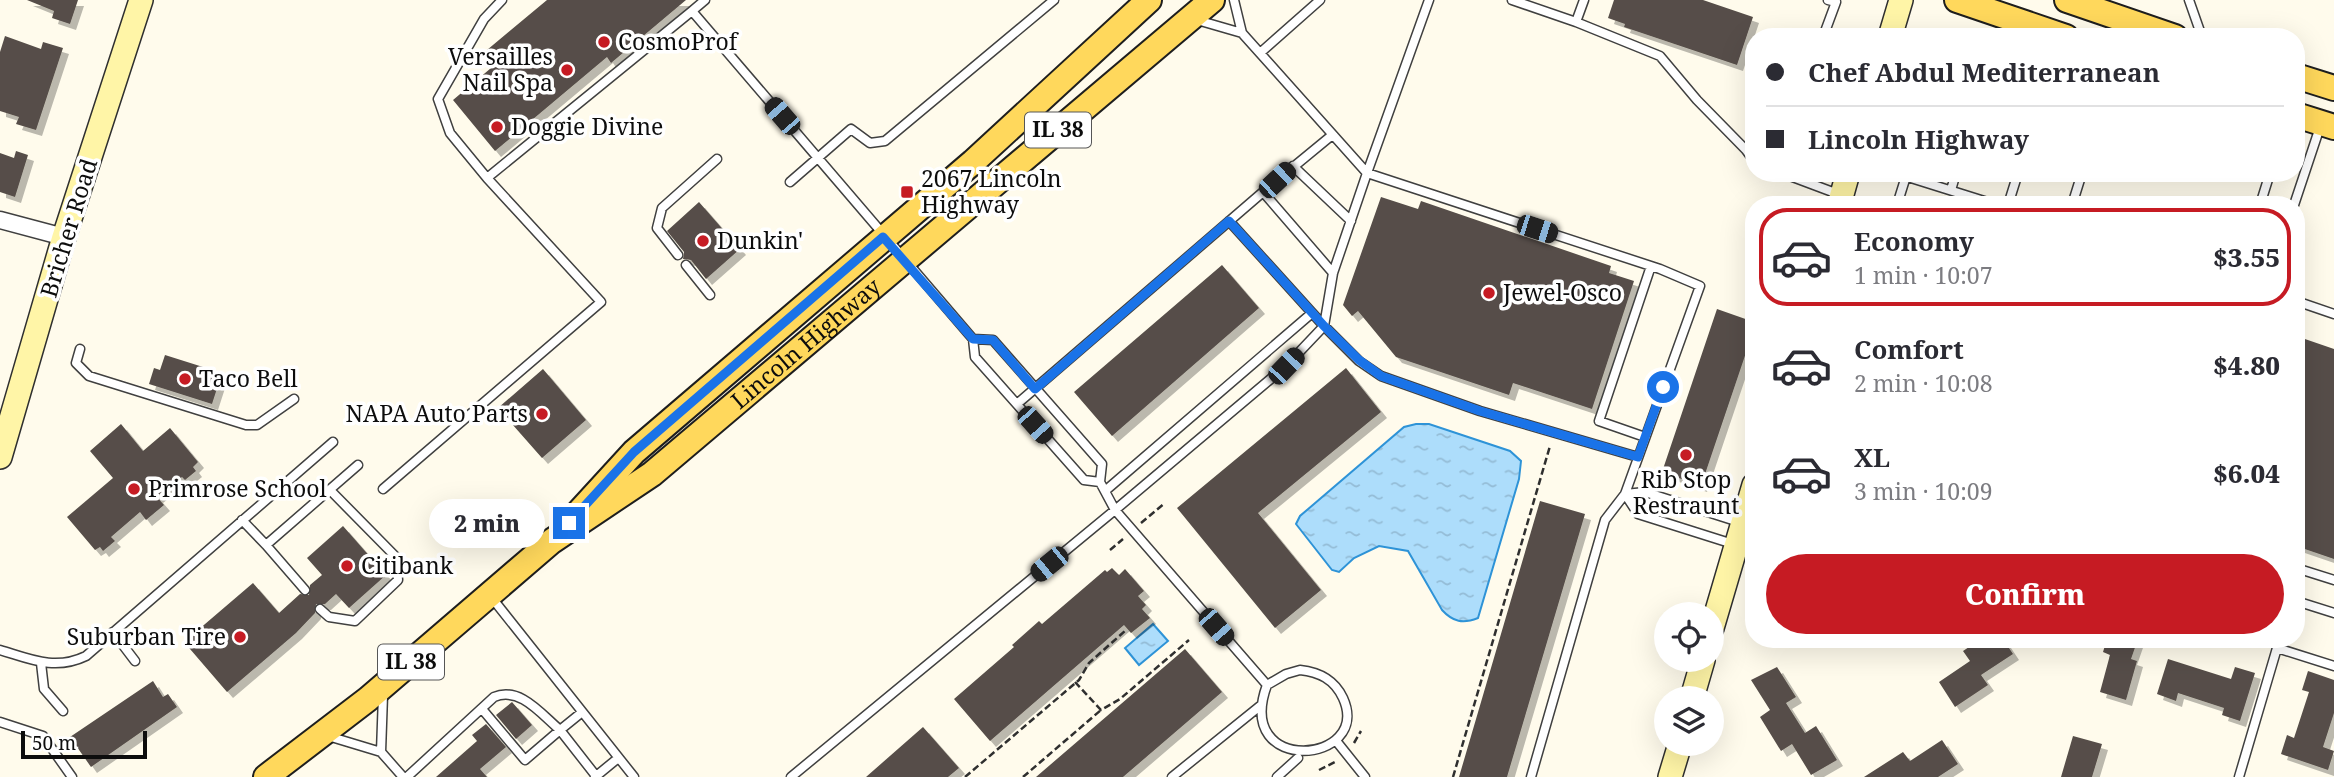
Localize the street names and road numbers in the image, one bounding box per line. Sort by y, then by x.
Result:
road number: IL 38 [1025,113,1091,148]
street label: Bricher Road [32,154,104,301]
street label: Lincoln Highway [724,270,887,416]
road number: IL 38 [378,644,444,680]

